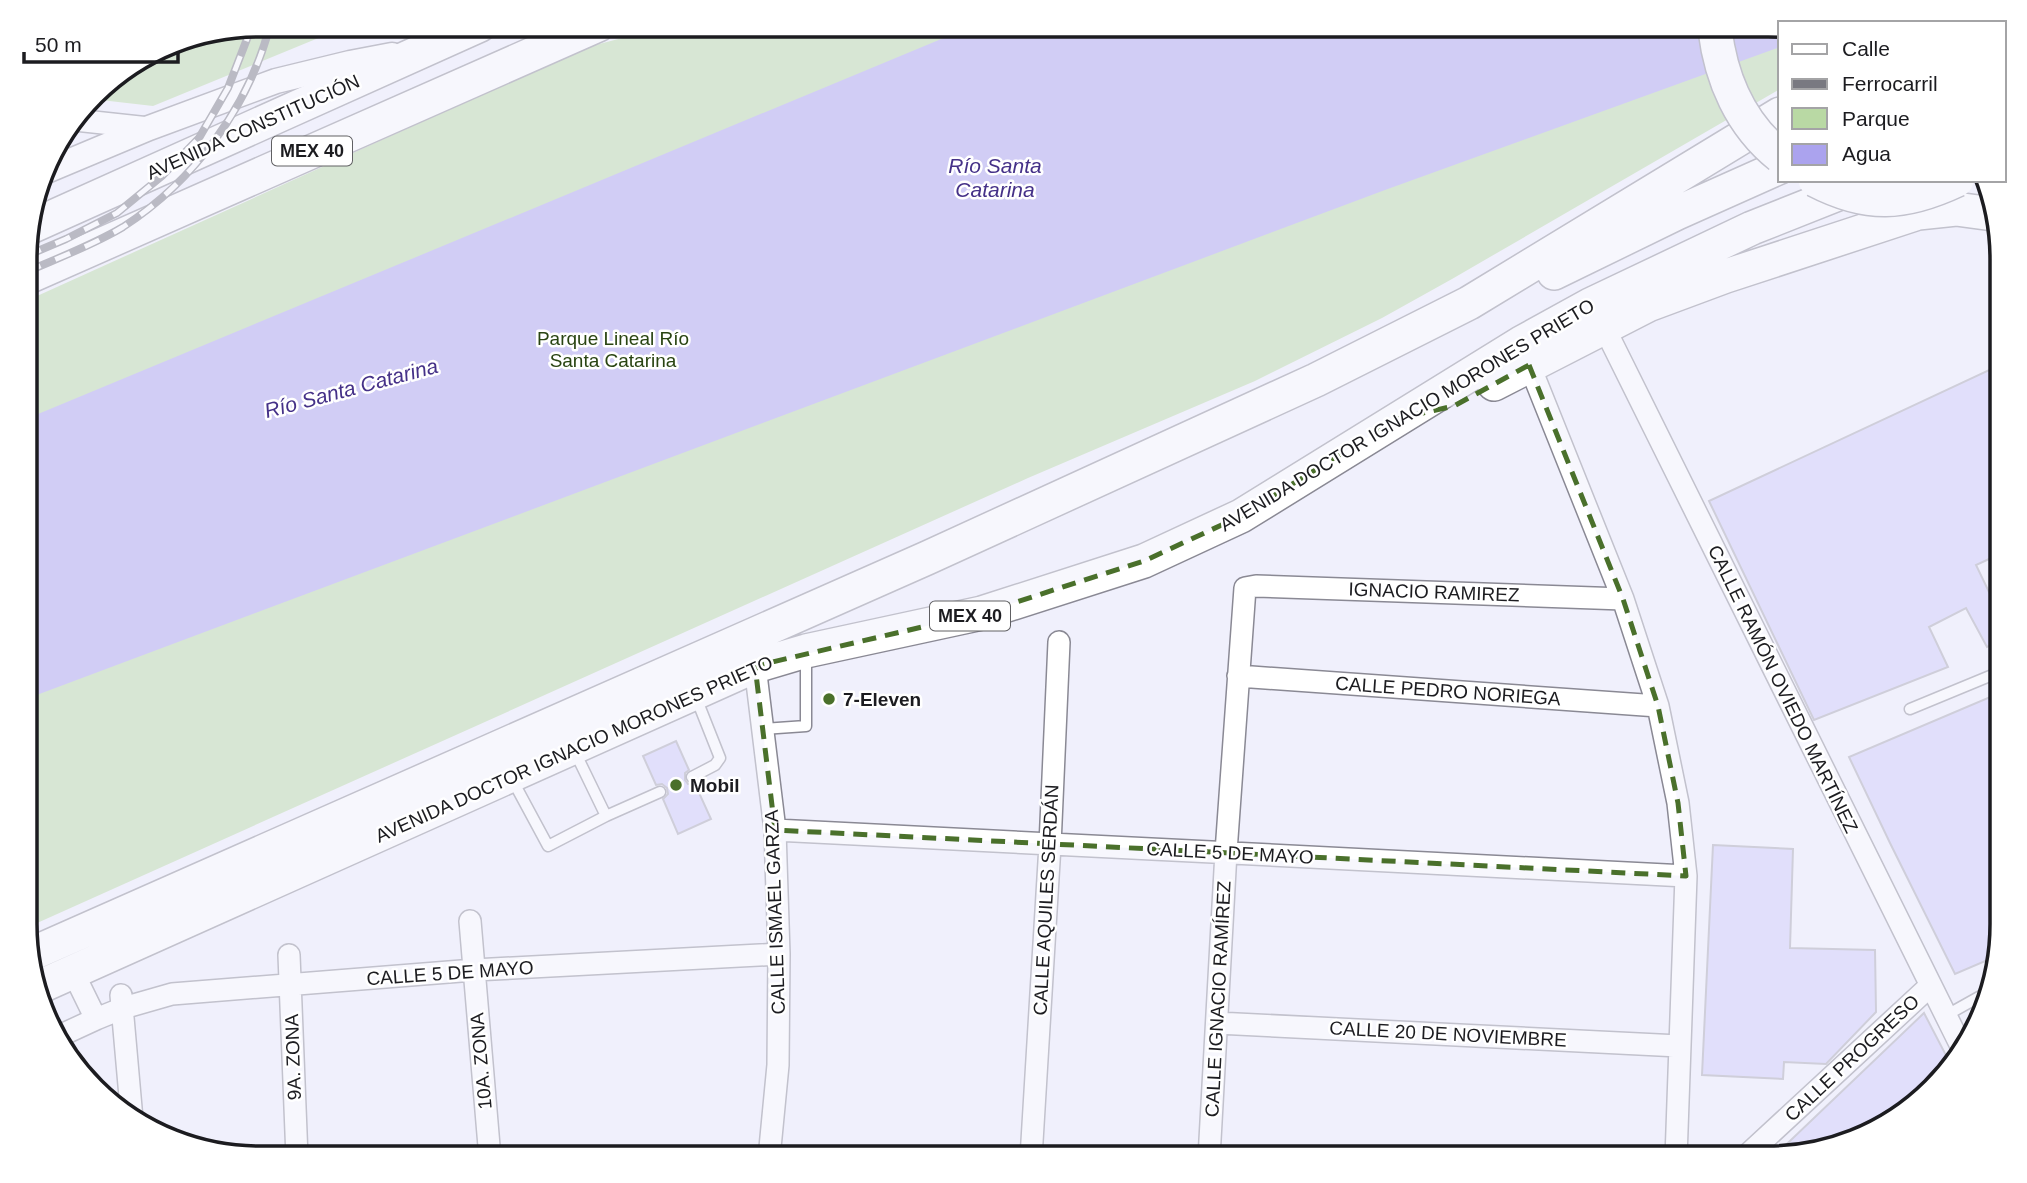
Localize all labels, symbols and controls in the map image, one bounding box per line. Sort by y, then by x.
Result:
scale bar [24,21,178,65]
legend [1778,21,2006,182]
text: 50 m [35,33,82,56]
text: Calle [1842,37,1890,60]
street label: AVENIDA CONSTITUCIÓN [143,70,363,184]
text: Ferrocarril [1842,72,1938,95]
text: Parque [1842,107,1910,130]
road number: MEX 40 [272,136,352,166]
text: Agua [1842,142,1891,165]
water label: Río Santa Catarina [948,154,1042,201]
street label: AVENIDA DOCTOR IGNACIO MORONES PRIETO [1216,295,1598,535]
park label: Parque Lineal Río Santa Catarina [537,328,689,371]
water label: Río Santa Catarina [262,354,440,422]
street label: CALLE RAMÓN OVIEDO MARTÍNEZ [1704,542,1862,837]
street label: IGNACIO RAMIREZ [1348,579,1520,605]
road number: MEX 40 [930,602,1010,630]
street label: AVENIDA DOCTOR IGNACIO MORONES PRIETO [372,651,776,847]
street label: CALLE PEDRO NORIEGA [1335,673,1562,709]
place label: 7-Eleven [843,689,921,710]
marker: 7-Eleven [821,691,837,707]
place label: Mobil [690,775,740,796]
marker: Mobil [668,777,684,793]
street label: CALLE AQUILES SERDÁN [1029,784,1063,1016]
street label: CALLE ISMAEL GARZA [761,809,789,1015]
street label: CALLE 5 DE MAYO [1146,838,1314,868]
street label: CALLE IGNACIO RAMÍREZ [1201,880,1235,1118]
street label: CALLE 5 DE MAYO [366,957,534,989]
street label: CALLE PROGRESO [1781,991,1923,1125]
street label: 10A. ZONA [466,1011,496,1110]
street label: 9A. ZONA [281,1013,305,1101]
street label: CALLE 20 DE NOVIEMBRE [1329,1017,1567,1051]

